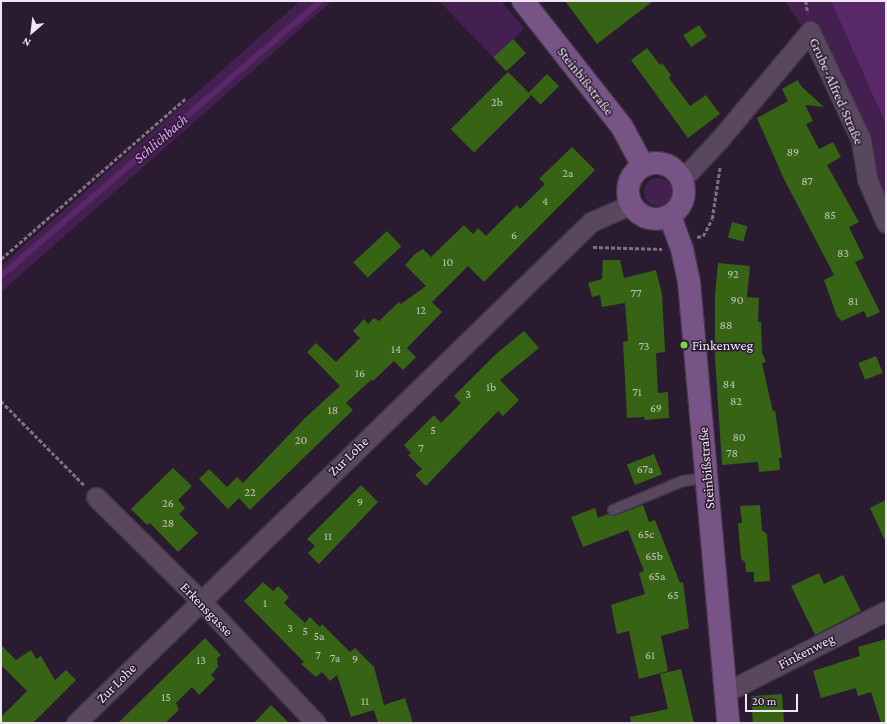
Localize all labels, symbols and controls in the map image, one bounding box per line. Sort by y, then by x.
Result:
north arrow [12,12,52,52]
street label: Grube-Alfred-Straße [806,35,868,147]
text: N [20,36,32,50]
street label: Steinbißstraße [554,43,618,119]
house number: 2b [491,96,503,110]
water label: Schlichbach [130,111,192,167]
house number: 89 [787,146,799,160]
house number: 2a [562,167,574,181]
house number: 87 [801,175,813,189]
house number: 4 [542,195,548,209]
house number: 85 [824,209,836,223]
house number: 6 [511,229,517,243]
house number: 83 [837,247,849,261]
house number: 10 [443,256,453,270]
house number: 92 [727,268,739,282]
house number: 77 [630,287,642,301]
house number: 90 [731,294,743,308]
house number: 81 [848,295,858,309]
house number: 12 [416,304,426,318]
house number: 88 [720,319,732,333]
place label: Finkenweg [692,337,753,353]
house number: 73 [638,340,650,354]
marker: Finkenweg [679,340,689,350]
house number: 14 [391,343,401,357]
house number: 16 [355,367,365,381]
house number: 84 [723,378,735,392]
house number: 1b [486,381,496,395]
house number: 71 [632,386,642,400]
house number: 3 [465,388,471,402]
house number: 82 [730,395,742,409]
house number: 69 [650,402,662,416]
house number: 18 [328,404,338,418]
house number: 5 [430,424,436,438]
street label: Steinbißstraße [694,426,718,510]
house number: 80 [732,431,746,445]
street label: Zur Lohe [324,433,372,479]
house number: 20 [295,434,307,448]
house number: 7 [418,442,424,456]
house number: 78 [726,447,738,461]
house number: 67a [637,463,653,477]
house number: 22 [244,486,256,500]
house number: 9 [357,496,363,510]
house number: 26 [162,497,174,511]
house number: 28 [162,517,174,531]
house number: 65c [638,528,654,542]
house number: 11 [324,530,332,544]
house number: 65b [645,550,663,564]
house number: 65a [648,570,666,584]
street label: Erkensgasse [177,579,237,639]
house number: 65 [667,589,679,603]
house number: 1 [263,597,267,611]
house number: 3 [287,622,293,636]
house number: 5 [302,625,308,639]
house number: 5a [313,630,325,644]
street label: Finkenweg [775,630,837,672]
house number: 7 [315,649,321,663]
house number: 61 [645,649,655,663]
house number: 7a [330,652,340,666]
house number: 9 [352,653,358,667]
house number: 13 [196,654,206,668]
street label: Zur Lohe [92,659,140,707]
scale bar [747,686,800,712]
house number: 15 [161,691,171,705]
text: 20 m [752,694,776,708]
house number: 11 [361,695,369,709]

